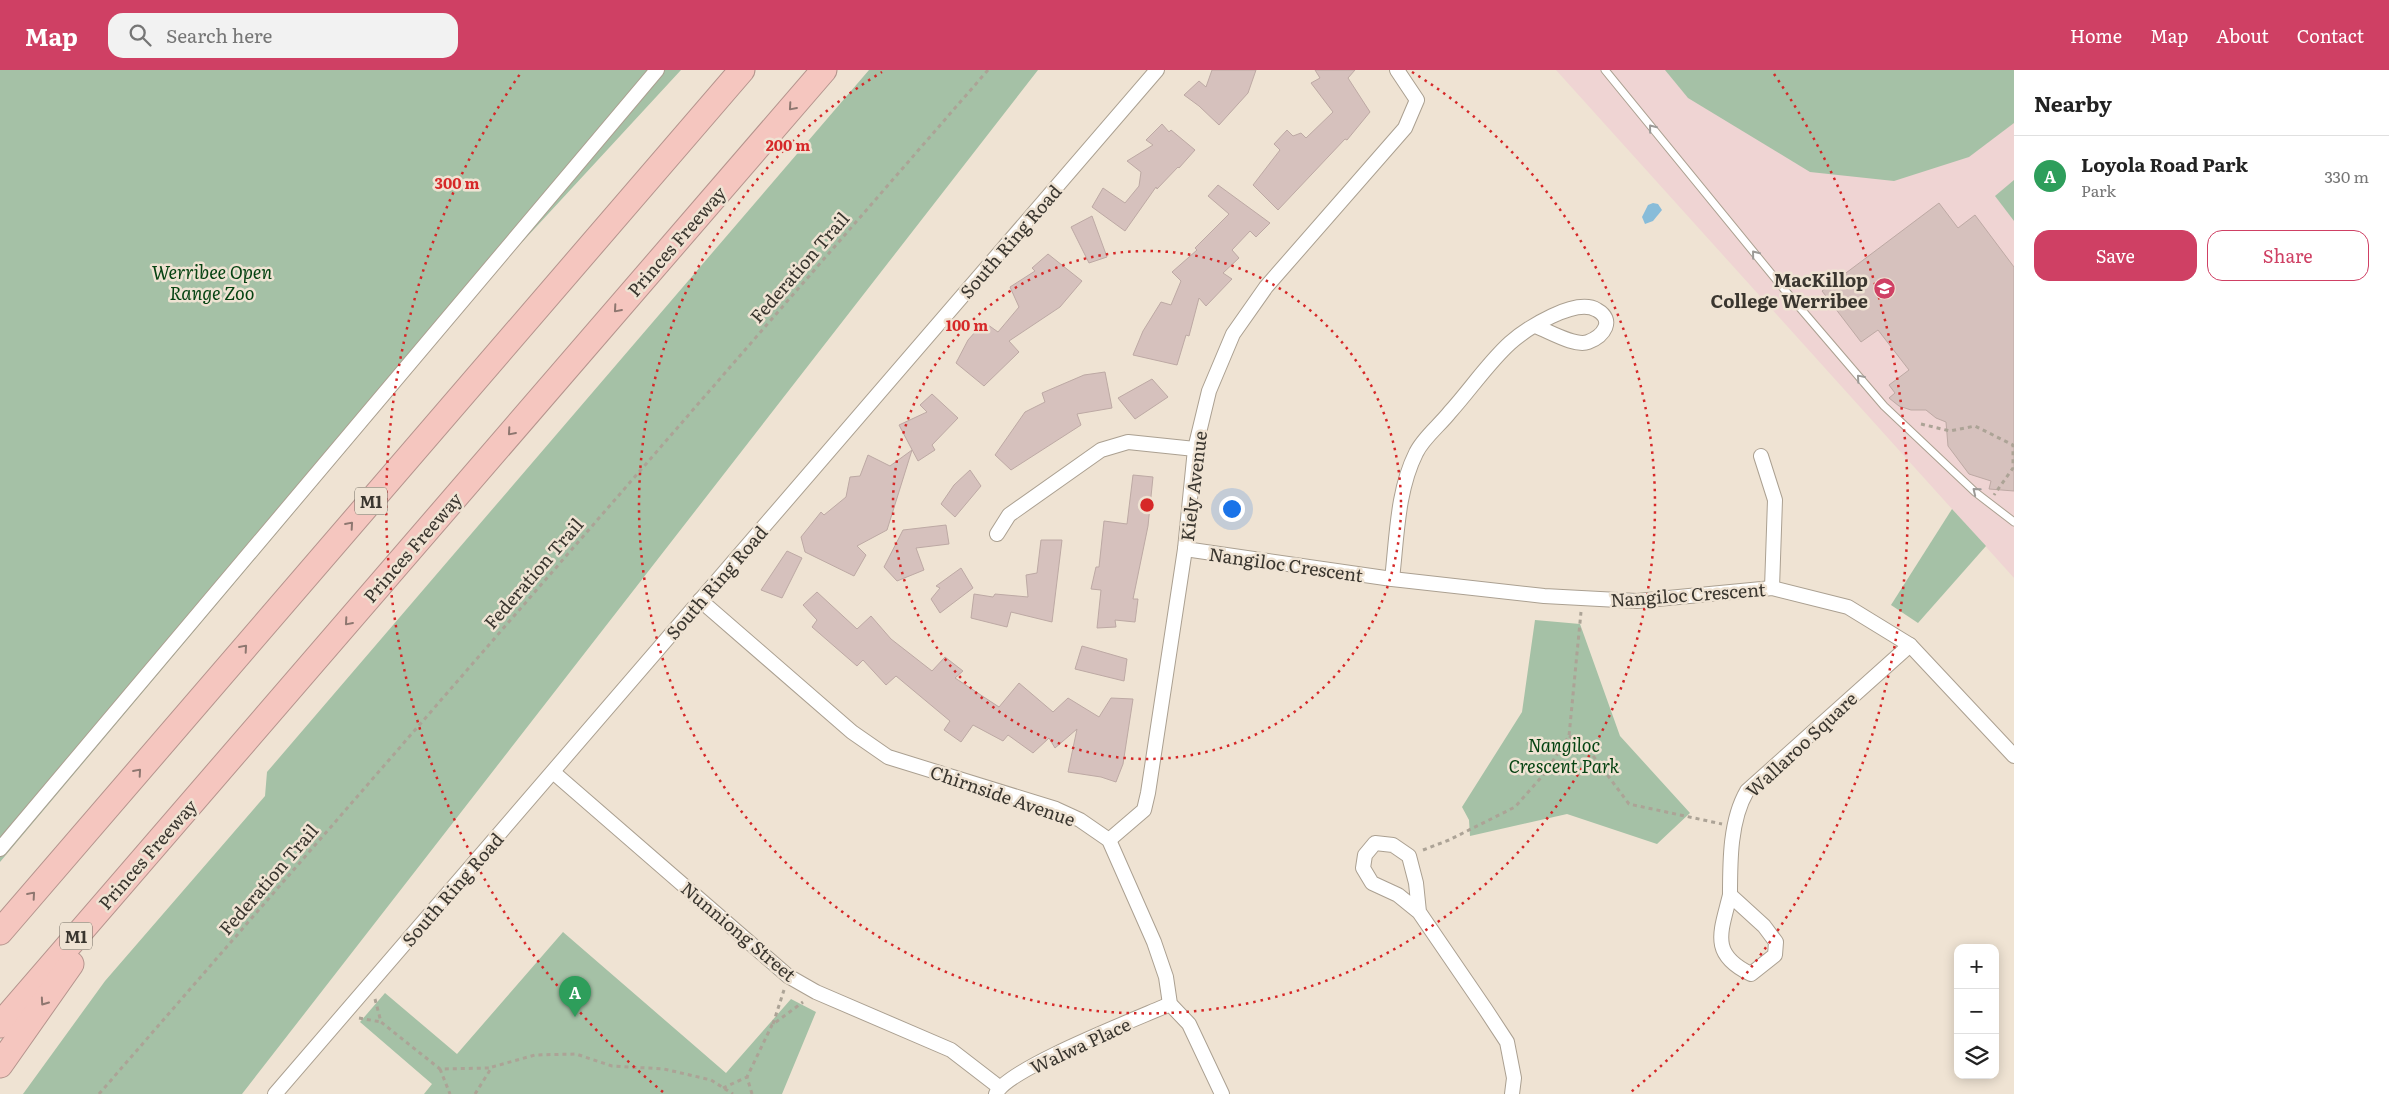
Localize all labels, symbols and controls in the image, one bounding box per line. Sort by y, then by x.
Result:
search box [108,13,458,58]
text: Map [25,18,78,53]
icon: search [126,21,154,49]
text: Search here [166,21,272,49]
text: Home [2070,22,2122,49]
text: Map [2150,22,2188,49]
text: About [2216,22,2269,49]
text: Contact [2297,22,2364,49]
text: Nearby [2034,87,2112,118]
one-way arrow [789,101,798,110]
one-way arrow [1650,125,1658,134]
text: 200 m [766,133,810,156]
text: Loyola Road Park [2081,150,2248,178]
text: A [2044,164,2056,188]
text: 330 m [2324,164,2369,188]
text: 300 m [435,171,479,194]
street label: South Ring Road [953,178,1067,304]
text: Park [2081,178,2116,202]
street label: Princes Freeway [620,179,732,302]
street label: Federation Trail [743,205,855,329]
button: Save [2034,230,2197,281]
button: Share [2207,230,2369,281]
one-way arrow [1752,251,1760,260]
park label: Werribee Open Range Zoo [152,258,272,306]
place label: MacKillop College Werribee [1711,266,1868,314]
school or university icon: MacKillop College Werribee [1872,277,1896,301]
one-way arrow [614,304,623,313]
text: 100 m [946,313,988,336]
one-way arrow [1857,374,1866,383]
one-way arrow [508,427,517,436]
street label: Kiely Avenue [1173,429,1213,543]
street label: Princes Freeway [356,485,468,608]
road number: M1 [355,488,387,514]
one-way arrow [1973,489,1982,497]
centre of rings [1138,496,1156,514]
your location [1219,496,1245,522]
street label: Federation Trail [477,511,589,635]
street label: South Ring Road [659,519,773,645]
one-way arrow [344,522,353,531]
street label: Nangiloc Crescent [1207,540,1366,588]
street label: Nangiloc Crescent [1610,575,1767,613]
one-way arrow [344,616,353,625]
one-way arrow [238,645,247,654]
street label: Wallaroo Square [1739,685,1863,803]
park label: Nangiloc Crescent Park [1509,731,1620,779]
street label: Chirnside Avenue [927,758,1079,832]
one-way arrow [132,768,141,777]
street label: Princes Freeway [91,792,203,915]
street label: Federation Trail [212,817,324,941]
street label: South Ring Road [395,826,509,952]
street label: Nunniong Street [676,875,803,988]
one-way arrow [26,891,35,900]
road number: M1 [60,922,92,949]
map controls [1954,944,1999,1079]
button: + [1954,944,1999,989]
pin: A [559,976,591,1017]
button: − [1954,989,1999,1034]
one-way arrow [41,996,50,1006]
street label: Walwa Place [1025,1010,1135,1080]
button: layers [1954,1034,1999,1079]

